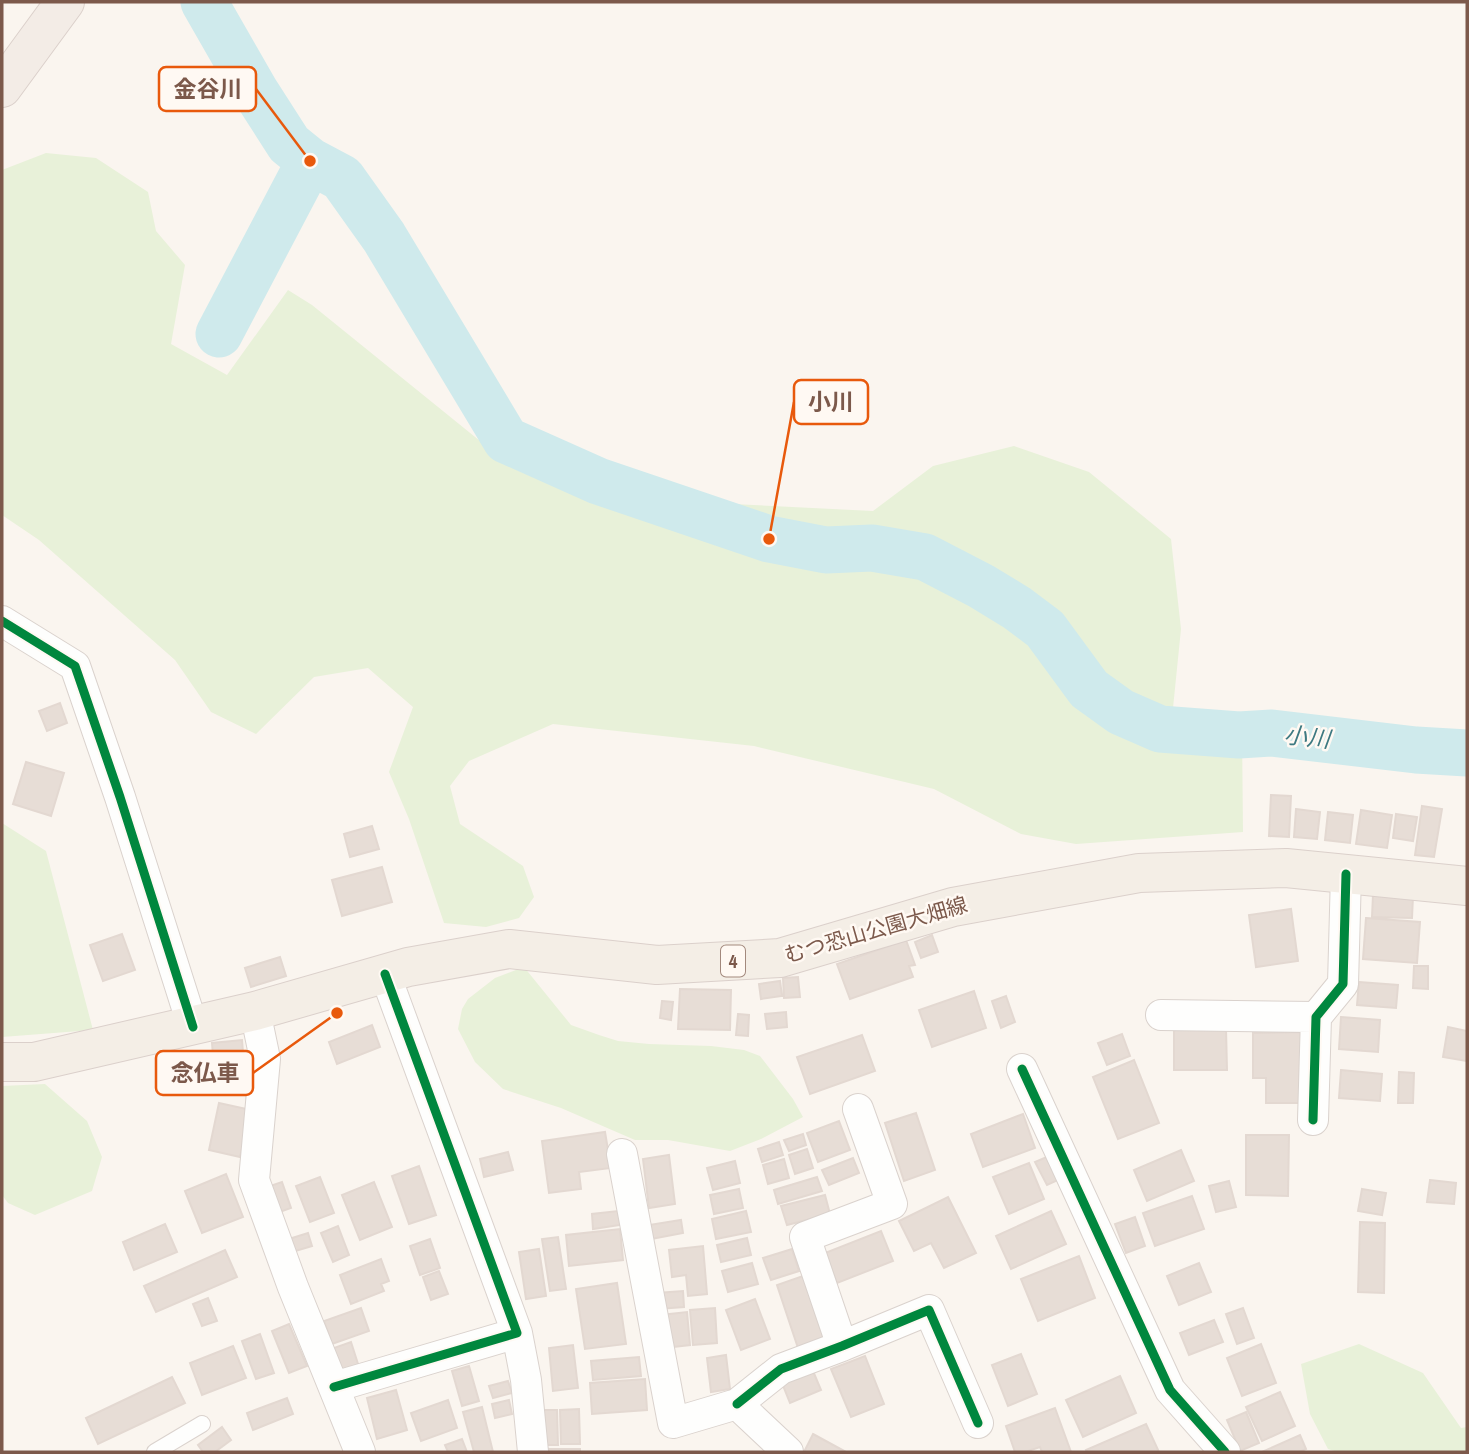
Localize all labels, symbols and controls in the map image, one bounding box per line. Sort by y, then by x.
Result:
callout: 金谷川 [159,67,256,111]
text: 金谷川 [174,73,243,104]
callout: 小川 [794,380,868,424]
text: 小川 [808,386,854,417]
water label: 小川 [1283,719,1335,755]
street label: むつ恐山公園大畑線 [781,890,971,970]
road number: 4 [721,945,745,976]
callout: 念仏車 [156,1051,253,1095]
text: 念仏車 [171,1057,240,1088]

